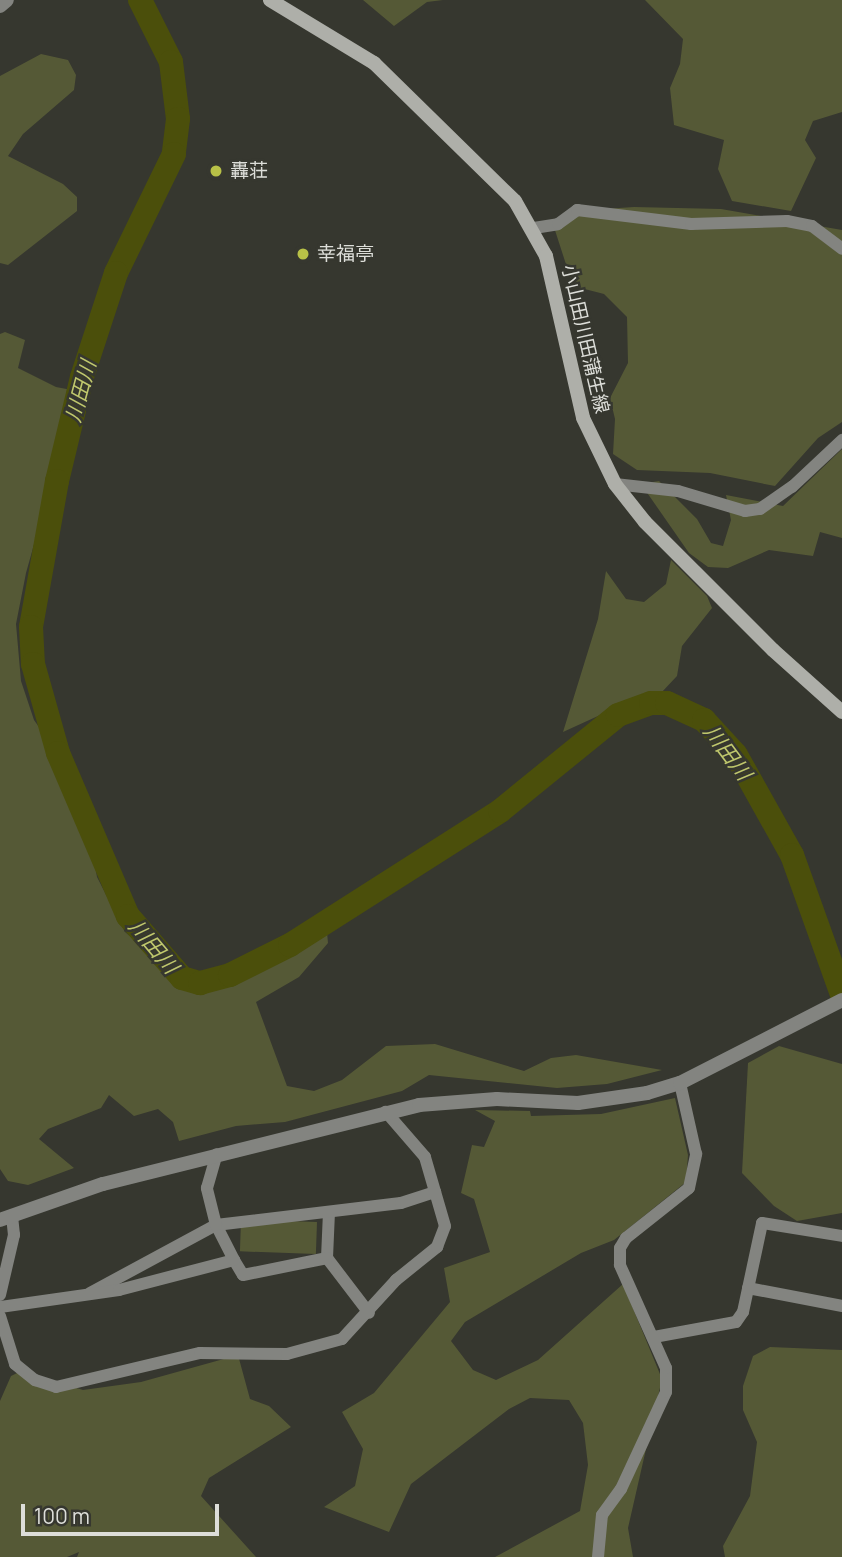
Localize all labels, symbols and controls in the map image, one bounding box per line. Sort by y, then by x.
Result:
place label: 轟荘 [230,160,268,182]
marker: 轟荘 [208,163,224,179]
place label: 幸福亭 [317,243,374,265]
marker: 幸福亭 [295,246,311,262]
street label: 小山田川田蒲生線 [557,262,613,416]
water label: 川田川 [60,357,100,425]
water label: 川田川 [699,719,757,785]
water label: 川田川 [124,914,184,978]
scale bar [24,1490,222,1534]
text: 100 m [34,1502,90,1530]

